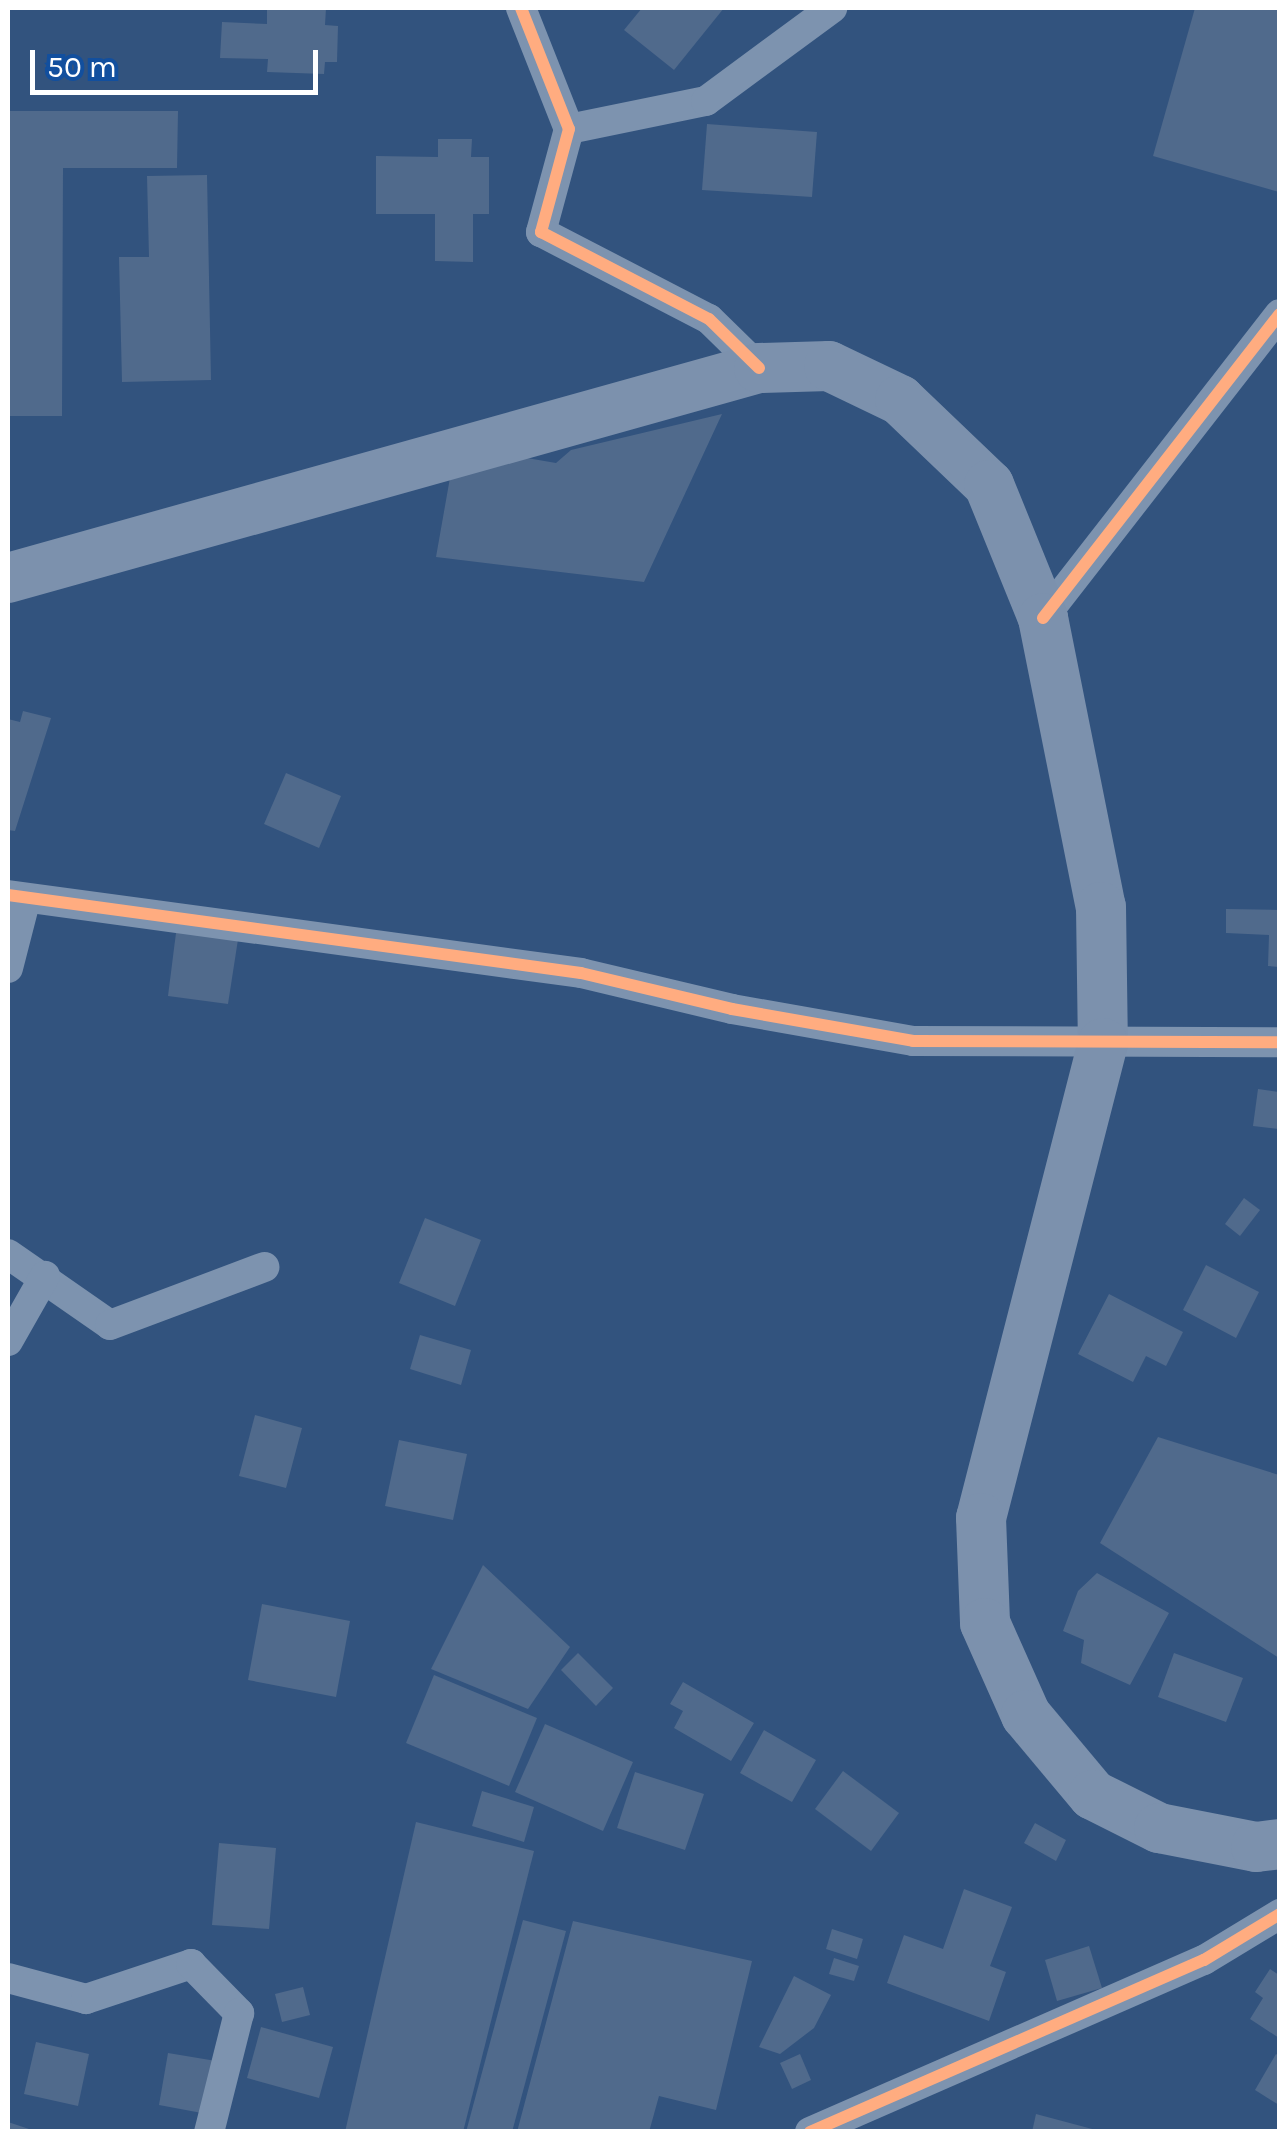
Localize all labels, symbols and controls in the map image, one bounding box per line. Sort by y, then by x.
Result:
scale bar [35,30,322,92]
text: 50 m [47,49,117,85]

